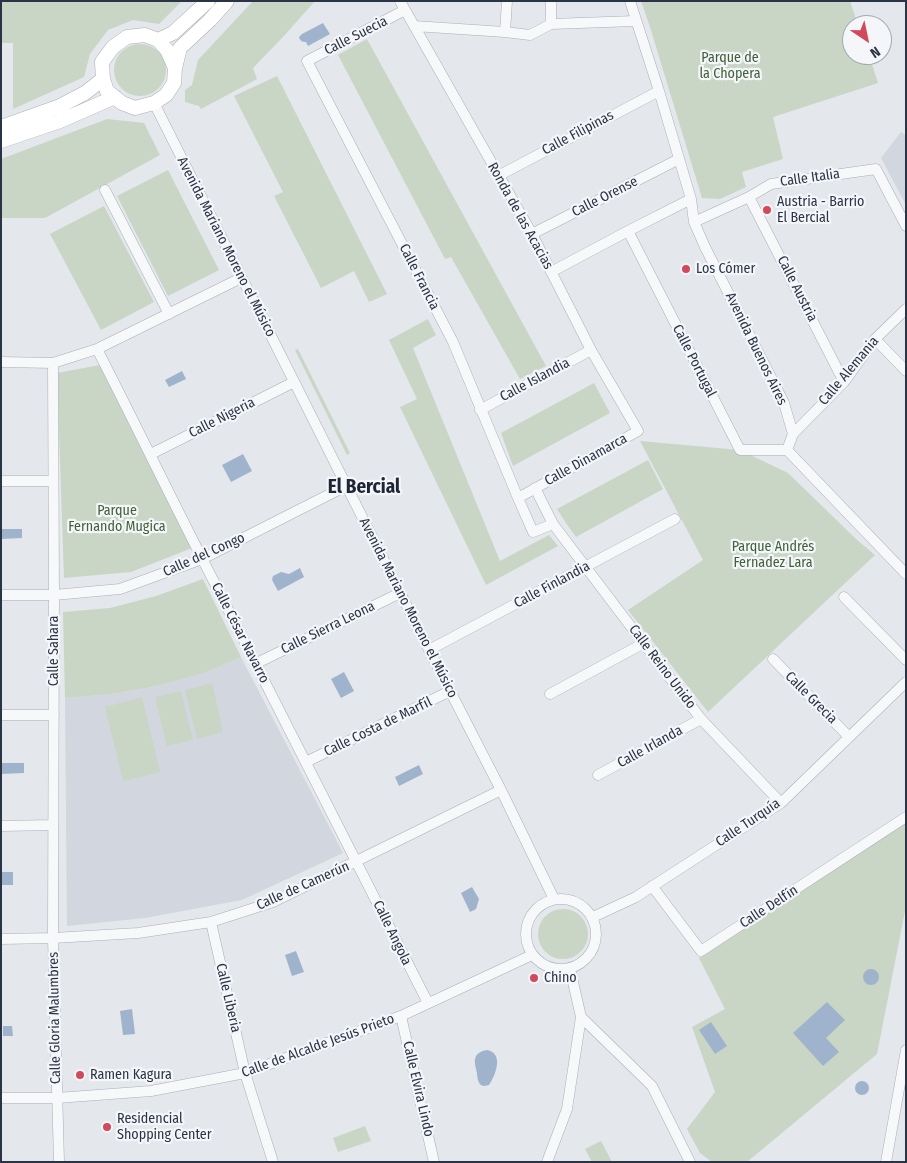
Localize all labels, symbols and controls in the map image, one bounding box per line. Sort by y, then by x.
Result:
street label: Calle Suecia [322,13,390,59]
north arrow [842,15,892,65]
text: N [867,43,883,61]
park label: Parque de la Chopera [699,50,761,82]
street label: Calle Filipinas [539,107,617,159]
street label: Avenida Mariano Moreno el Músico [173,154,279,340]
street label: Ronda de las Acacias [484,160,556,272]
street label: Calle Italia [779,165,841,191]
street label: Calle Orense [569,173,641,221]
place label: Austria - Barrio El Bercial [777,194,864,226]
marker: Austria - Barrio El Bercial [761,204,773,216]
street label: Calle Francia [395,241,443,313]
street label: Calle Austria [773,253,821,325]
place label: Los Cómer [696,261,755,277]
marker: Los Cómer [680,263,692,275]
street label: Avenida Buenos Aires [721,290,791,408]
street label: Calle Portugal [669,322,719,400]
street label: Calle Alemania [815,333,883,409]
street label: Calle Islandia [497,355,573,405]
street label: Calle Nigeria [186,394,258,442]
street label: Calle Dinamarca [542,430,630,490]
district label: El Bercial [328,477,400,499]
park label: Parque Fernando Mugica [68,503,166,536]
street label: Avenida Mariano Moreno el Músico [355,515,461,701]
street label: Calle del Congo [160,529,248,581]
park label: Parque Andrés Fernadez Lara [732,539,814,572]
street label: Calle Finlandia [511,558,593,612]
street label: Calle César Navarro [207,580,273,686]
street label: Calle Sierra Leona [278,598,378,658]
street label: Calle Sahara [46,616,62,686]
street label: Calle Reino Unido [625,622,699,712]
street label: Calle Grecia [781,668,841,728]
street label: Calle Costa de Marfíl [321,694,435,760]
street label: Calle Irlanda [614,722,686,772]
street label: Calle Turquía [713,795,783,851]
street label: Calle de Camerún [254,858,352,914]
street label: Calle Delfín [737,882,801,932]
street label: Calle Angola [369,898,415,968]
street label: Calle Gloria Malumbres [45,952,65,1084]
street label: Calle Liberia [212,962,244,1034]
place label: Chino [544,970,577,986]
marker: Chino [528,972,540,984]
street label: Calle de Alcalde Jesús Prieto [239,1011,397,1081]
street label: Calle Elvira Lindo [399,1040,437,1138]
place label: Ramen Kagura [90,1067,172,1083]
marker: Ramen Kagura [74,1069,86,1081]
place label: Residencial Shopping Center [117,1111,212,1144]
marker: Residencial Shopping Center [101,1121,113,1133]

